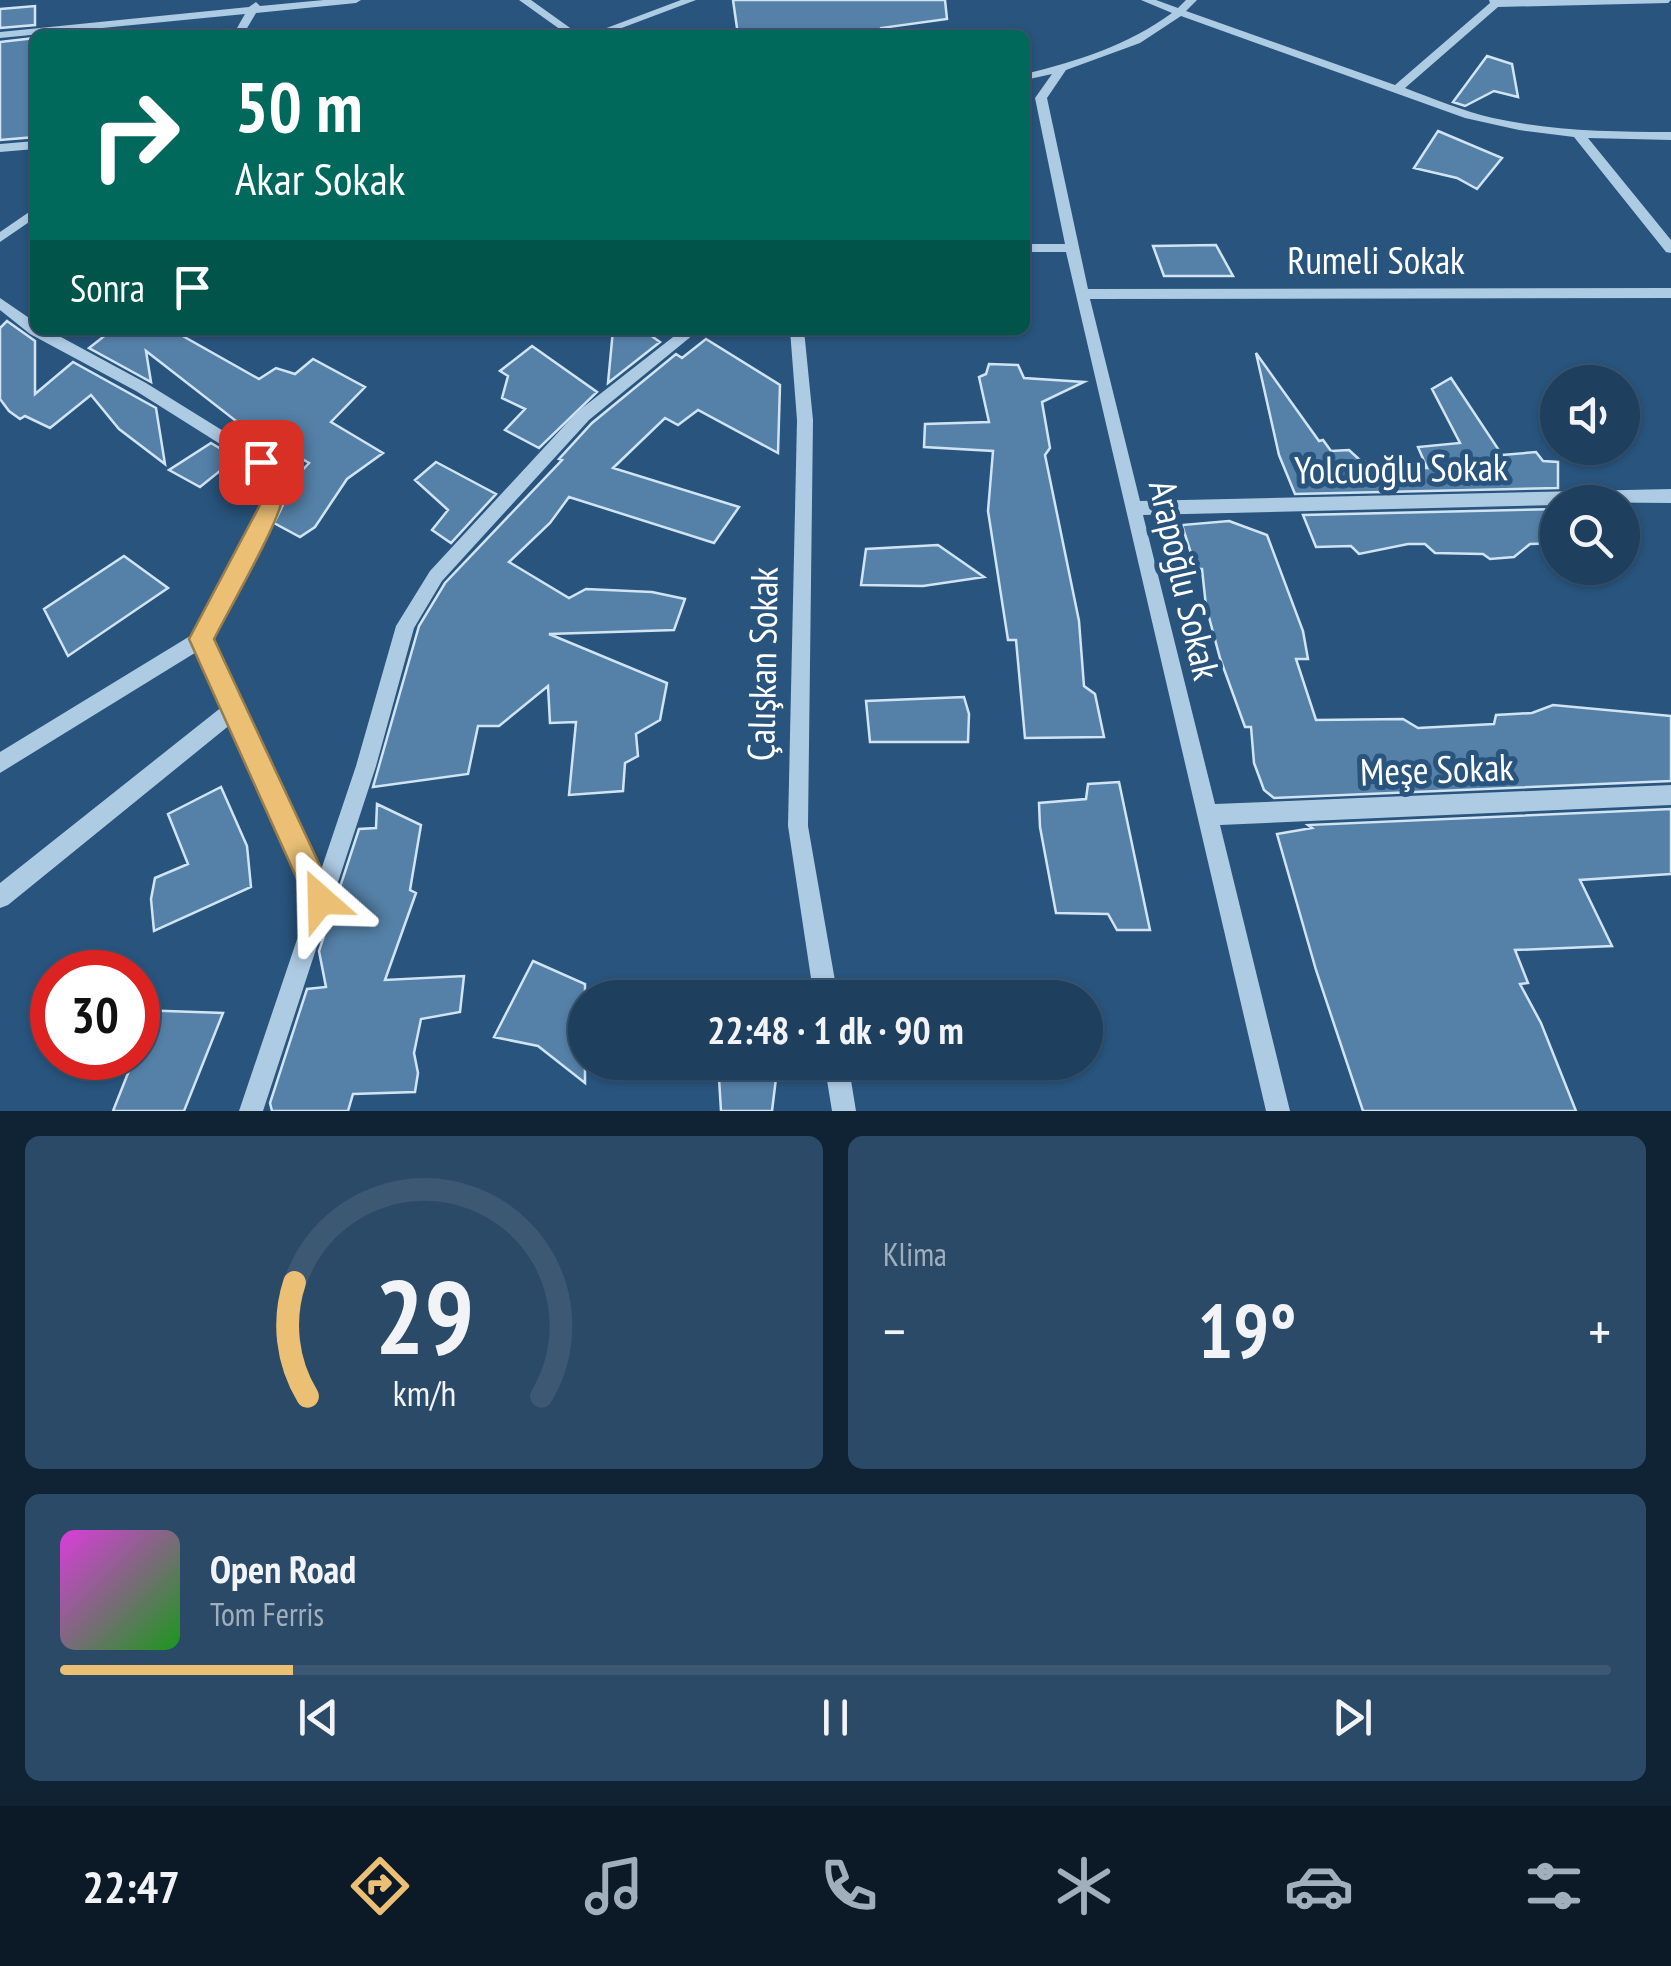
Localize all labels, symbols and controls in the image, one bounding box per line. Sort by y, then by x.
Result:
text: 50 m [235,61,363,151]
icon: right [70,70,200,200]
text: Akar Sokak [235,149,405,207]
street label: Rumeli Sokak [1287,235,1465,284]
icon: arrive [165,260,220,315]
text: Sonra [70,263,145,312]
map controls [1540,365,1640,585]
button: sound [1540,365,1640,465]
pin [219,420,304,505]
icon: arrive [234,435,289,490]
street label: Yolcuoğlu Sokak [1294,441,1508,494]
street label: Arapoğlu Sokak [1139,475,1232,685]
button: search [1540,485,1640,585]
street label: Çalışkan Sokak [735,566,788,761]
street label: Meşe Sokak [1359,741,1515,796]
position arrow [269,848,373,952]
speed limit sign: 30 [30,950,160,1080]
text: 22:48 · 1 dk · 90 m [707,1005,964,1054]
text: Klima [883,1233,947,1275]
text: 29 [374,1248,474,1383]
text: 19° [1197,1282,1297,1379]
text: − [883,1295,906,1366]
text: + [1588,1295,1611,1366]
text: km/h [392,1370,456,1416]
text: Open Road [210,1544,356,1593]
text: Tom Ferris [210,1593,324,1635]
icon: previous [291,1690,346,1745]
icon: pause [808,1690,863,1745]
icon: next [1325,1690,1380,1745]
icon: directions [345,1851,415,1921]
icon: music [579,1851,649,1921]
icon: phone [814,1851,884,1921]
icon: climate [1049,1851,1119,1921]
icon: car [1284,1851,1354,1921]
icon: filters [1519,1851,1589,1921]
text: 22:47 [82,1857,180,1915]

